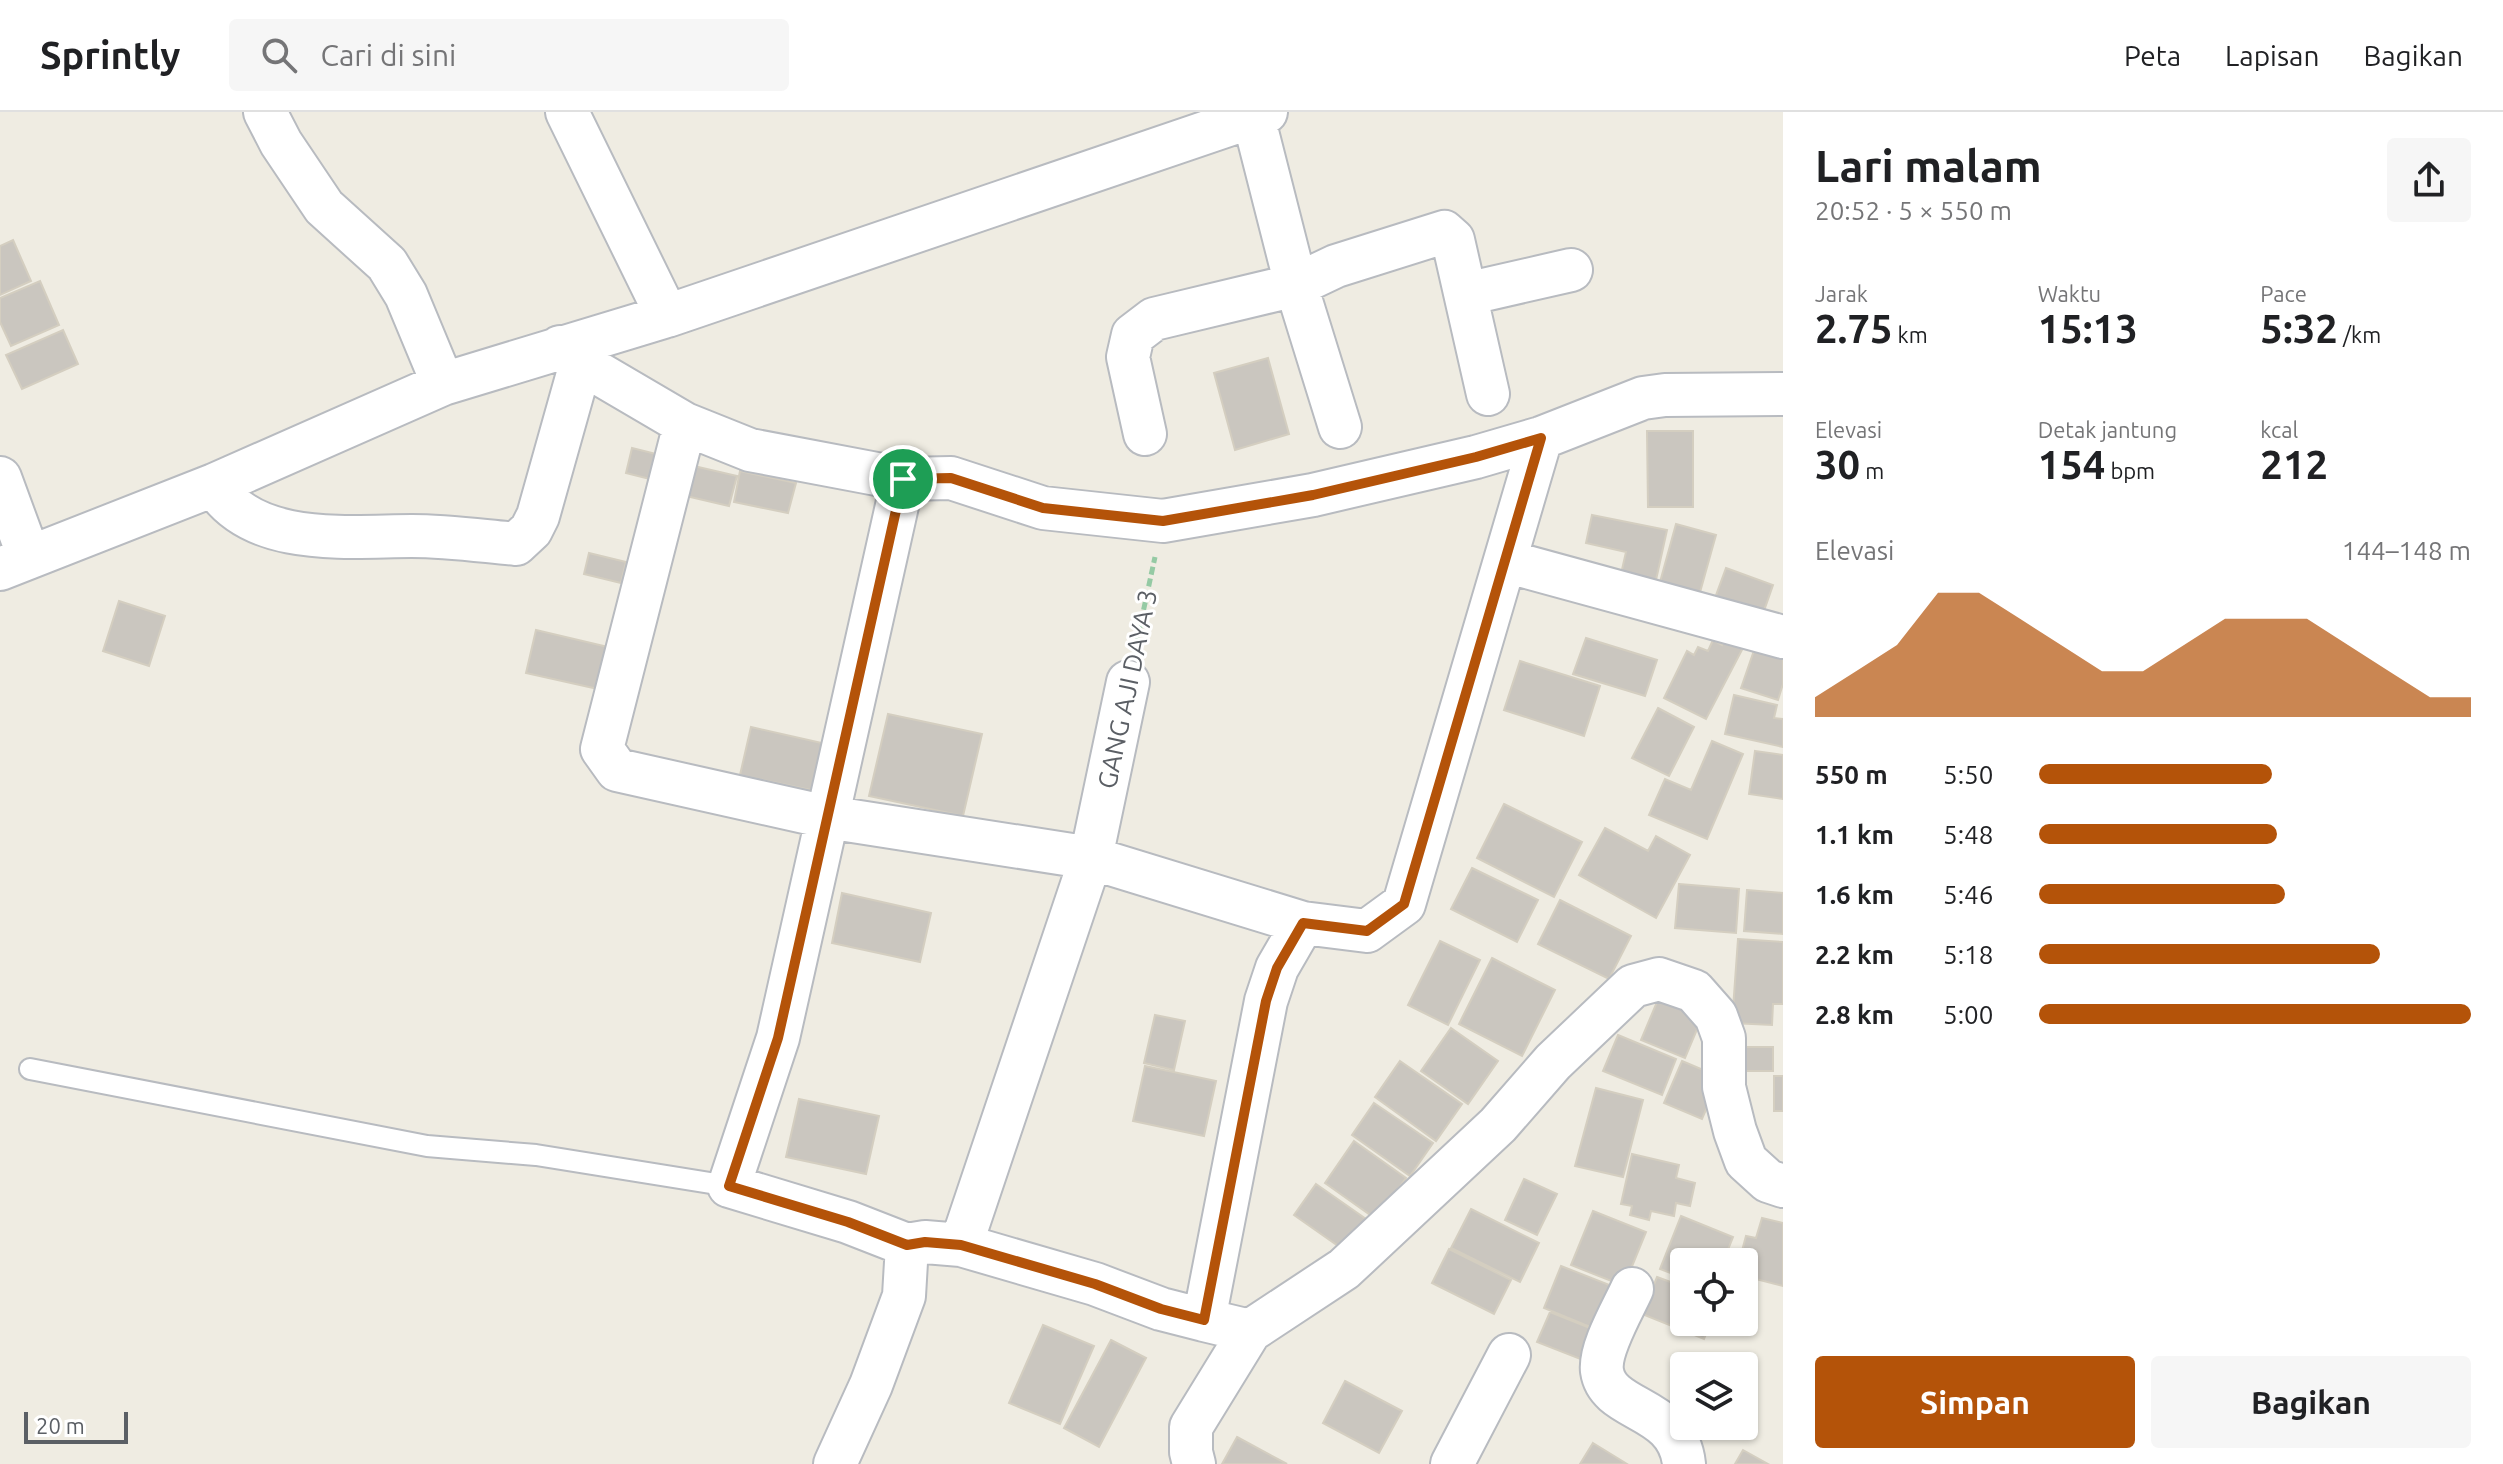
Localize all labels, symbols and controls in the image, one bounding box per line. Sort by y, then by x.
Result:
search box [229,19,789,91]
icon: search [257,33,301,77]
text: Sprintly [40,34,181,76]
text: Cari di sini [321,38,456,72]
text: Peta [2124,40,2181,71]
text: Lapisan [2225,40,2319,71]
text: Bagikan [2363,40,2463,71]
button: share [2387,138,2471,222]
text: Lari malam [1815,141,2042,190]
text: 20:52 · 5 × 550 m [1815,196,2012,225]
text: Jarak [1815,281,1868,306]
text: Waktu [2038,281,2101,306]
text: Pace [2260,281,2307,306]
text: 2.75 [1815,306,1893,351]
text: 15:13 [2038,306,2138,351]
text: 5:32 [2260,306,2338,351]
text: km [1893,322,1928,347]
text: /km [2338,322,2381,347]
text: Elevasi [1815,417,1882,442]
text: Detak jantung [2038,417,2177,442]
text: kcal [2260,417,2298,442]
text: 30 [1815,442,1860,487]
text: 154 [2038,442,2105,487]
text: 212 [2260,442,2328,487]
pin [869,445,937,513]
icon: arrive [881,457,925,501]
text: m [1860,458,1884,483]
text: bpm [2105,458,2155,483]
text: Elevasi [1815,536,1894,565]
text: 144–148 m [2342,536,2471,565]
street label: GANG AJI DAYA 3 [1092,587,1162,791]
text: 550 m [1815,760,1888,789]
text: 5:50 [1943,760,1993,789]
text: 1.1 km [1815,820,1894,849]
text: 5:48 [1943,820,1993,849]
text: 1.6 km [1815,880,1894,909]
text: 5:46 [1943,880,1993,909]
text: 2.2 km [1815,940,1894,969]
text: 5:18 [1943,940,1993,969]
text: 2.8 km [1815,1000,1894,1029]
text: 5:00 [1943,1000,1993,1029]
map controls [1670,1248,1758,1440]
button: locate [1670,1248,1758,1336]
button: layers [1670,1352,1758,1440]
button: Simpan [1815,1356,2135,1448]
button: Bagikan [2151,1356,2471,1448]
scale bar [24,1408,128,1444]
text: 20 m [36,1413,85,1438]

